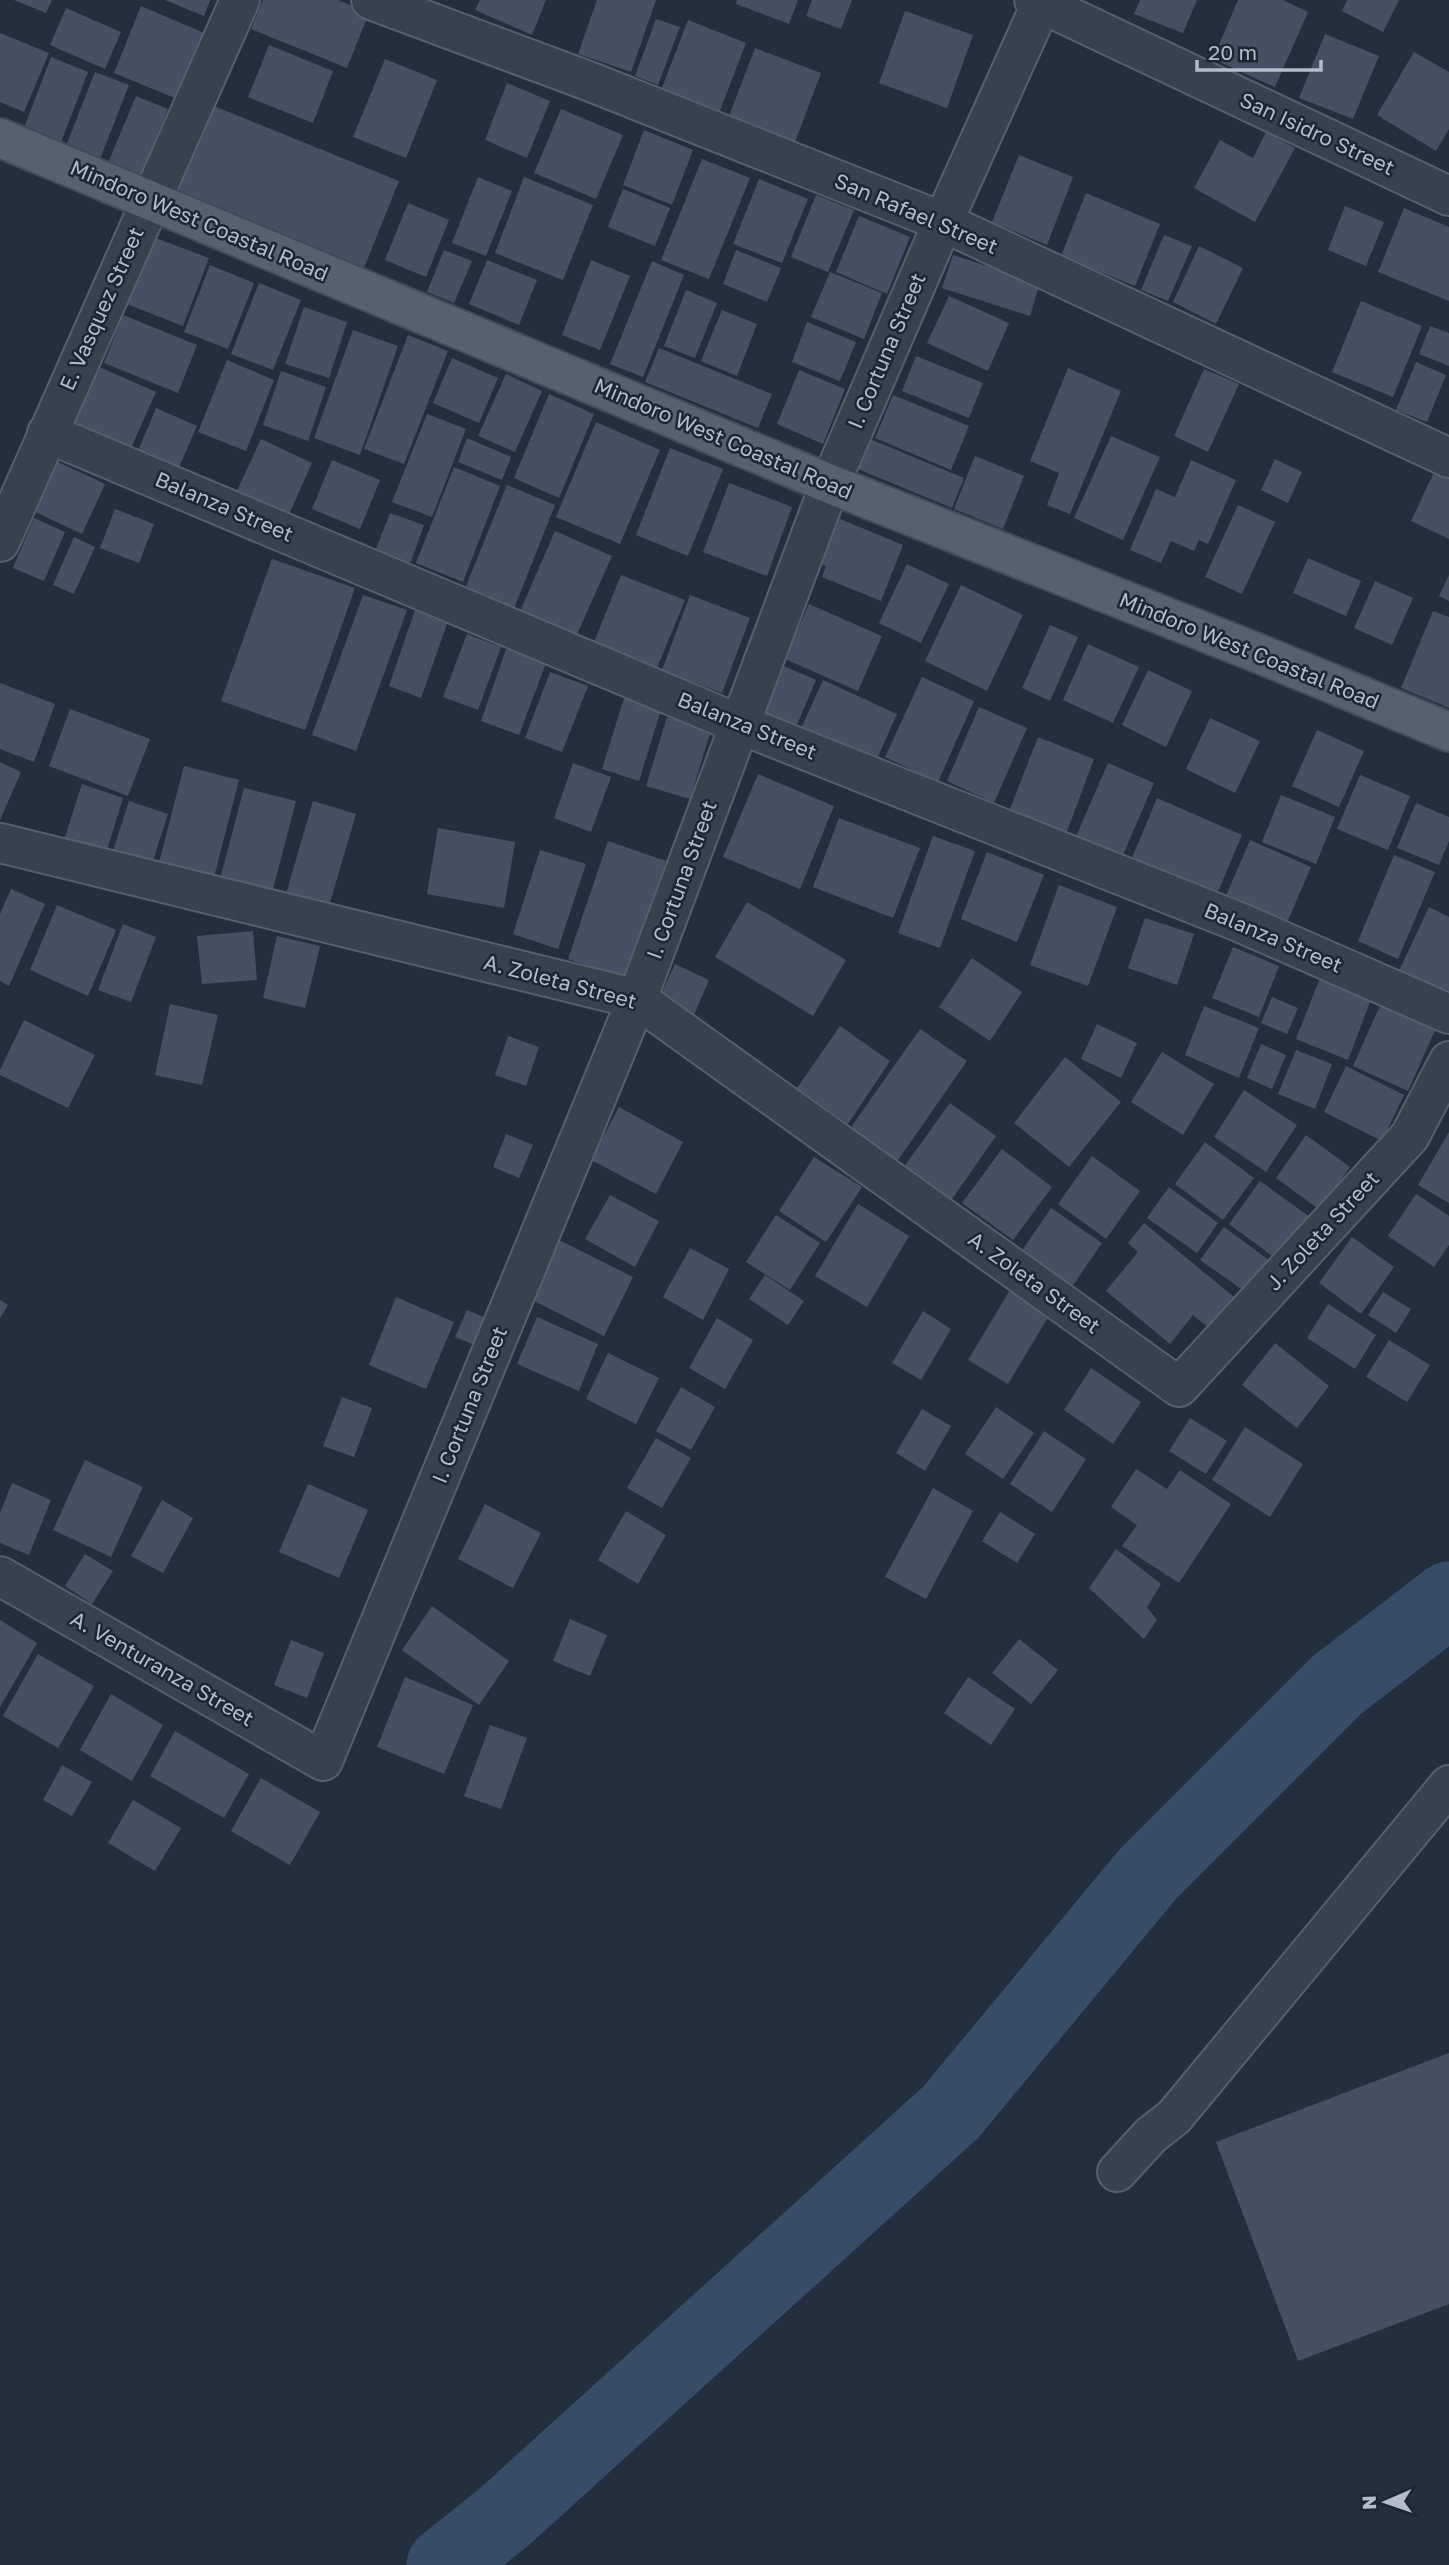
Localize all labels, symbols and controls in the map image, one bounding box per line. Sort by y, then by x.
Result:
scale bar [1197,28,1321,72]
text: 20 m [1208,39,1257,65]
street label: San Isidro Street [1236,86,1399,180]
street label: Mindoro West Coastal Road [66,154,332,286]
street label: San Rafael Street [831,167,1002,259]
street label: E. Vasquez Street [53,223,149,394]
street label: I. Cortuna Street [841,269,931,433]
street label: Mindoro West Coastal Road [590,372,856,504]
street label: Balanza Street [151,465,297,547]
street label: Mindoro West Coastal Road [1116,586,1383,714]
street label: Balanza Street [674,685,821,765]
street label: I. Cortuna Street [640,797,722,963]
street label: Balanza Street [1200,896,1346,978]
street label: A. Zoleta Street [481,948,639,1014]
street label: J. Zoleta Street [1260,1165,1384,1295]
street label: A. Zoleta Street [963,1226,1106,1339]
street label: I. Cortuna Street [426,1322,512,1487]
street label: A. Venturanza Street [66,1605,259,1731]
north arrow [1351,2467,1421,2537]
text: N [1357,2495,1380,2510]

